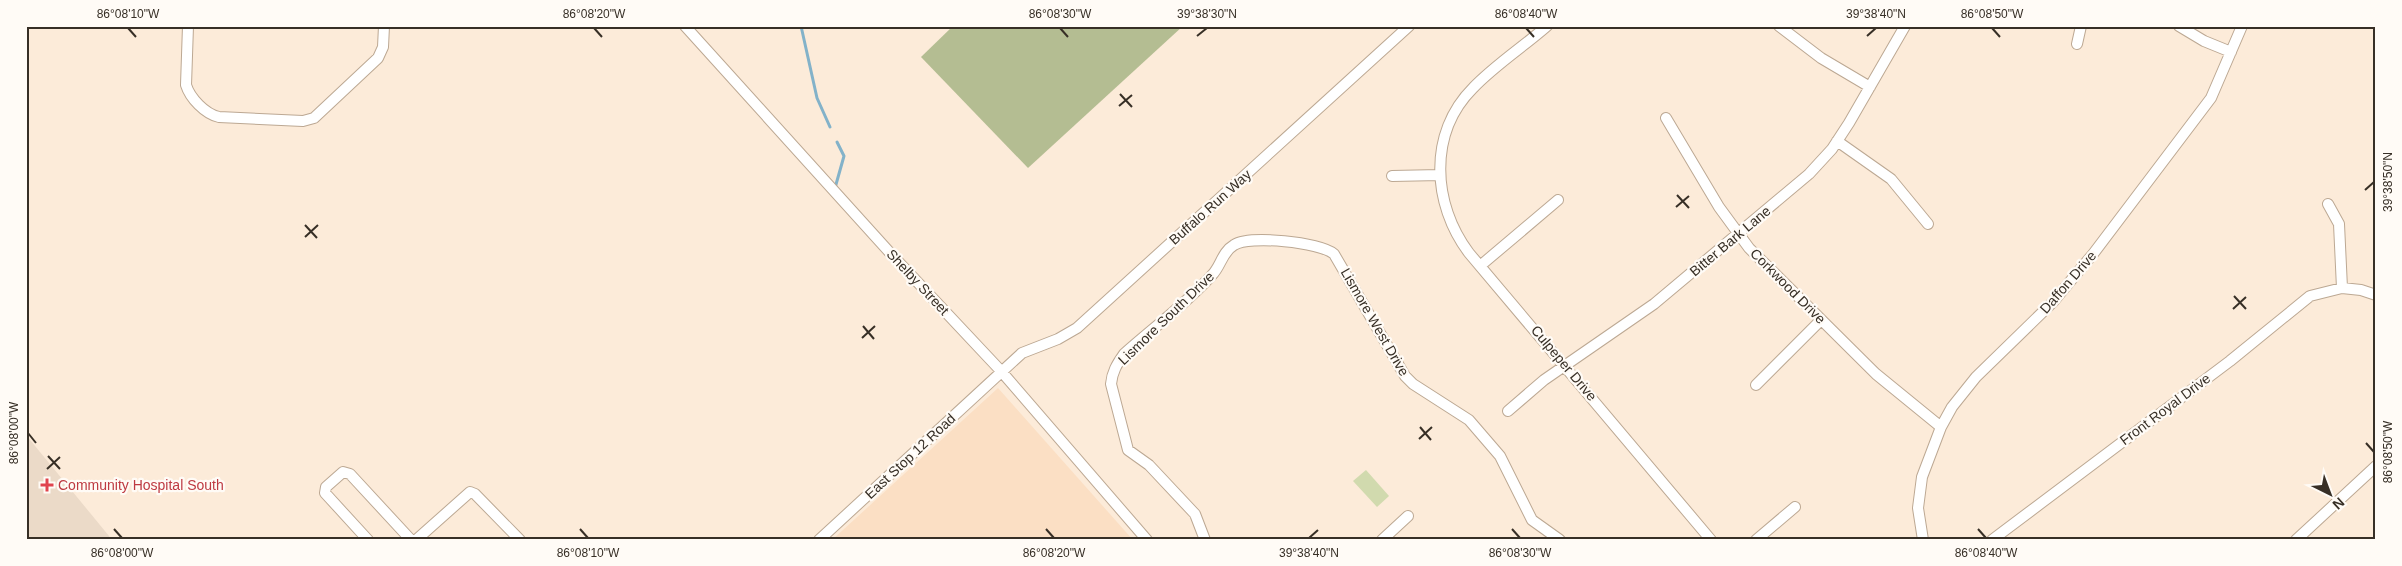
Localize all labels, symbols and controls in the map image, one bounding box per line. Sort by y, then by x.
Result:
text: 86°08'10"W [97,7,160,21]
text: 86°08'20"W [563,7,626,21]
text: 86°08'30"W [1029,7,1092,21]
text: 39°38'30"N [1177,7,1237,21]
text: 86°08'40"W [1495,7,1558,21]
text: 39°38'40"N [1846,7,1906,21]
text: 86°08'50"W [1961,7,2024,21]
text: 39°38'50"N [2381,152,2395,212]
street label: Buffalo Run Way [1166,166,1254,248]
street label: Bitter Bark Lane [1686,202,1774,279]
street label: Corkwood Drive [1747,245,1829,327]
street label: Shelby Street [883,246,953,318]
street label: Daffon Drive [2037,247,2100,317]
street label: Lismore West Drive [1338,265,1413,379]
street label: Lismore South Drive [1115,268,1217,368]
street label: Culpeper Drive [1528,322,1600,404]
street label: Front Royal Drive [2117,370,2213,448]
text: 86°08'00"W [7,401,21,464]
street label: East Stop 12 Road [862,410,958,502]
text: 86°08'50"W [2381,420,2395,483]
north arrow [2304,468,2354,518]
place label: Community Hospital South [58,477,224,493]
marker: Community Hospital South [40,478,54,492]
text: N [2330,494,2348,513]
text: 86°08'00"W [91,546,154,560]
text: 86°08'10"W [557,546,620,560]
text: 86°08'20"W [1023,546,1086,560]
text: 39°38'40"N [1279,546,1339,560]
text: 86°08'30"W [1489,546,1552,560]
text: 86°08'40"W [1955,546,2018,560]

